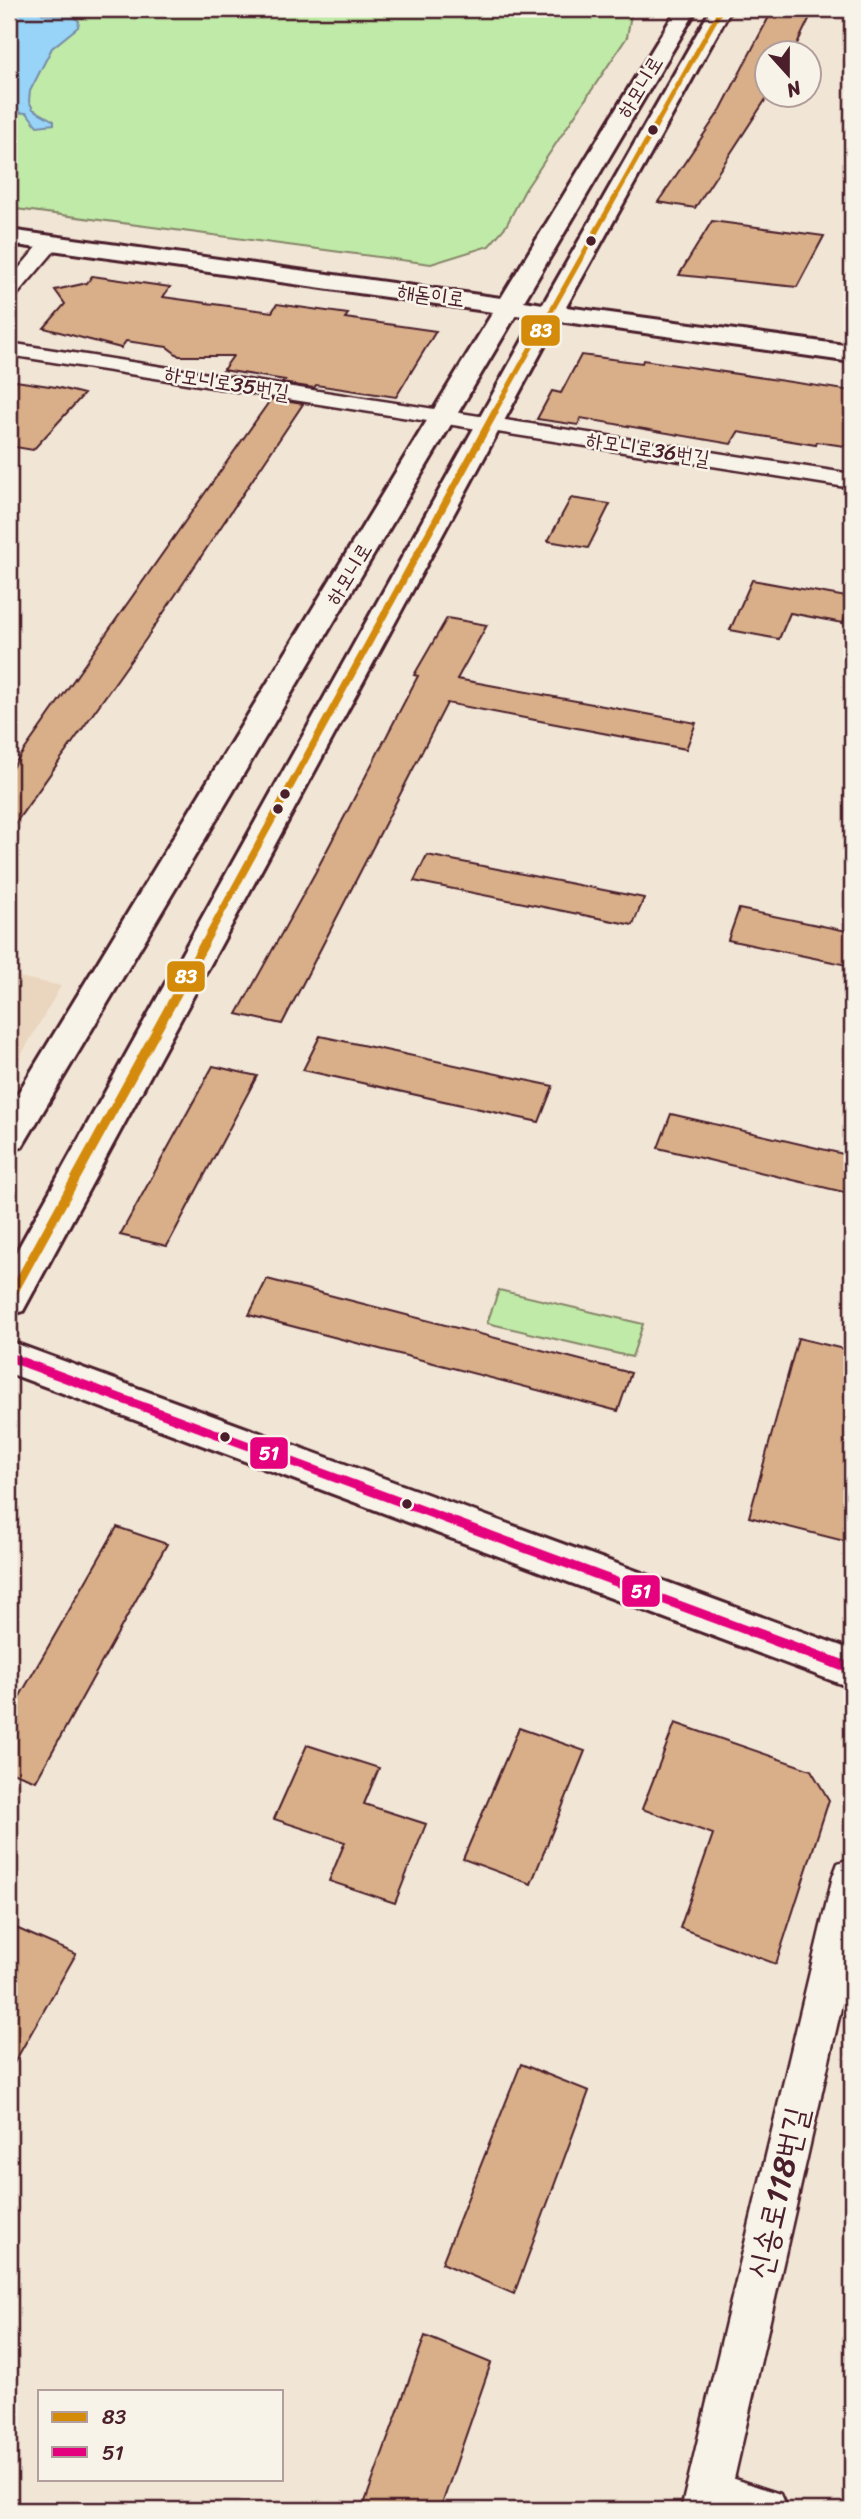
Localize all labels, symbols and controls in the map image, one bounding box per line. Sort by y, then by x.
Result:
north arrow [752,38,822,108]
street label: 하모니로 [606,48,674,126]
text: N [781,71,807,107]
unlabelled marker [646,123,660,137]
unlabelled marker [584,234,598,248]
street label: 해돋이로 [395,271,467,319]
line badge: 83 [520,314,561,347]
text: 83 [529,314,553,347]
street label: 하모니로35번길 [162,354,292,412]
street label: 하모니로36번길 [583,420,713,478]
street label: 하모니로 [315,535,383,613]
unlabelled marker [278,787,292,801]
unlabelled marker [271,802,285,816]
line badge: 83 [166,960,206,993]
text: 83 [174,960,198,993]
unlabelled marker [218,1430,232,1444]
line badge: 51 [249,1436,289,1470]
text: 51 [259,1437,279,1470]
unlabelled marker [400,1497,414,1511]
line badge: 51 [621,1574,661,1608]
text: 51 [631,1575,651,1608]
street label: 신송로118번길 [730,2101,826,2285]
legend [38,2390,284,2480]
text: 83 [102,2398,127,2436]
text: 51 [102,2434,124,2472]

